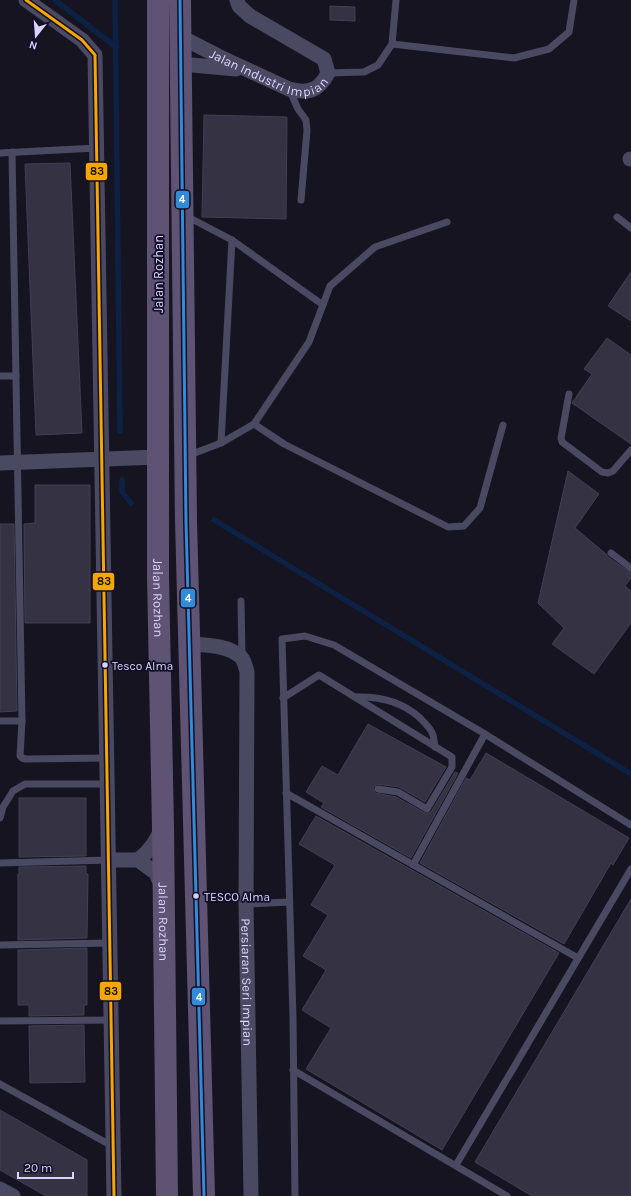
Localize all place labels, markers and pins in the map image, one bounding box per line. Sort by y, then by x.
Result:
place label: Tesco Alma [112,659,173,673]
marker: Tesco Alma [100,660,110,670]
place label: TESCO Alma [204,890,270,904]
marker: TESCO Alma [191,891,201,901]

